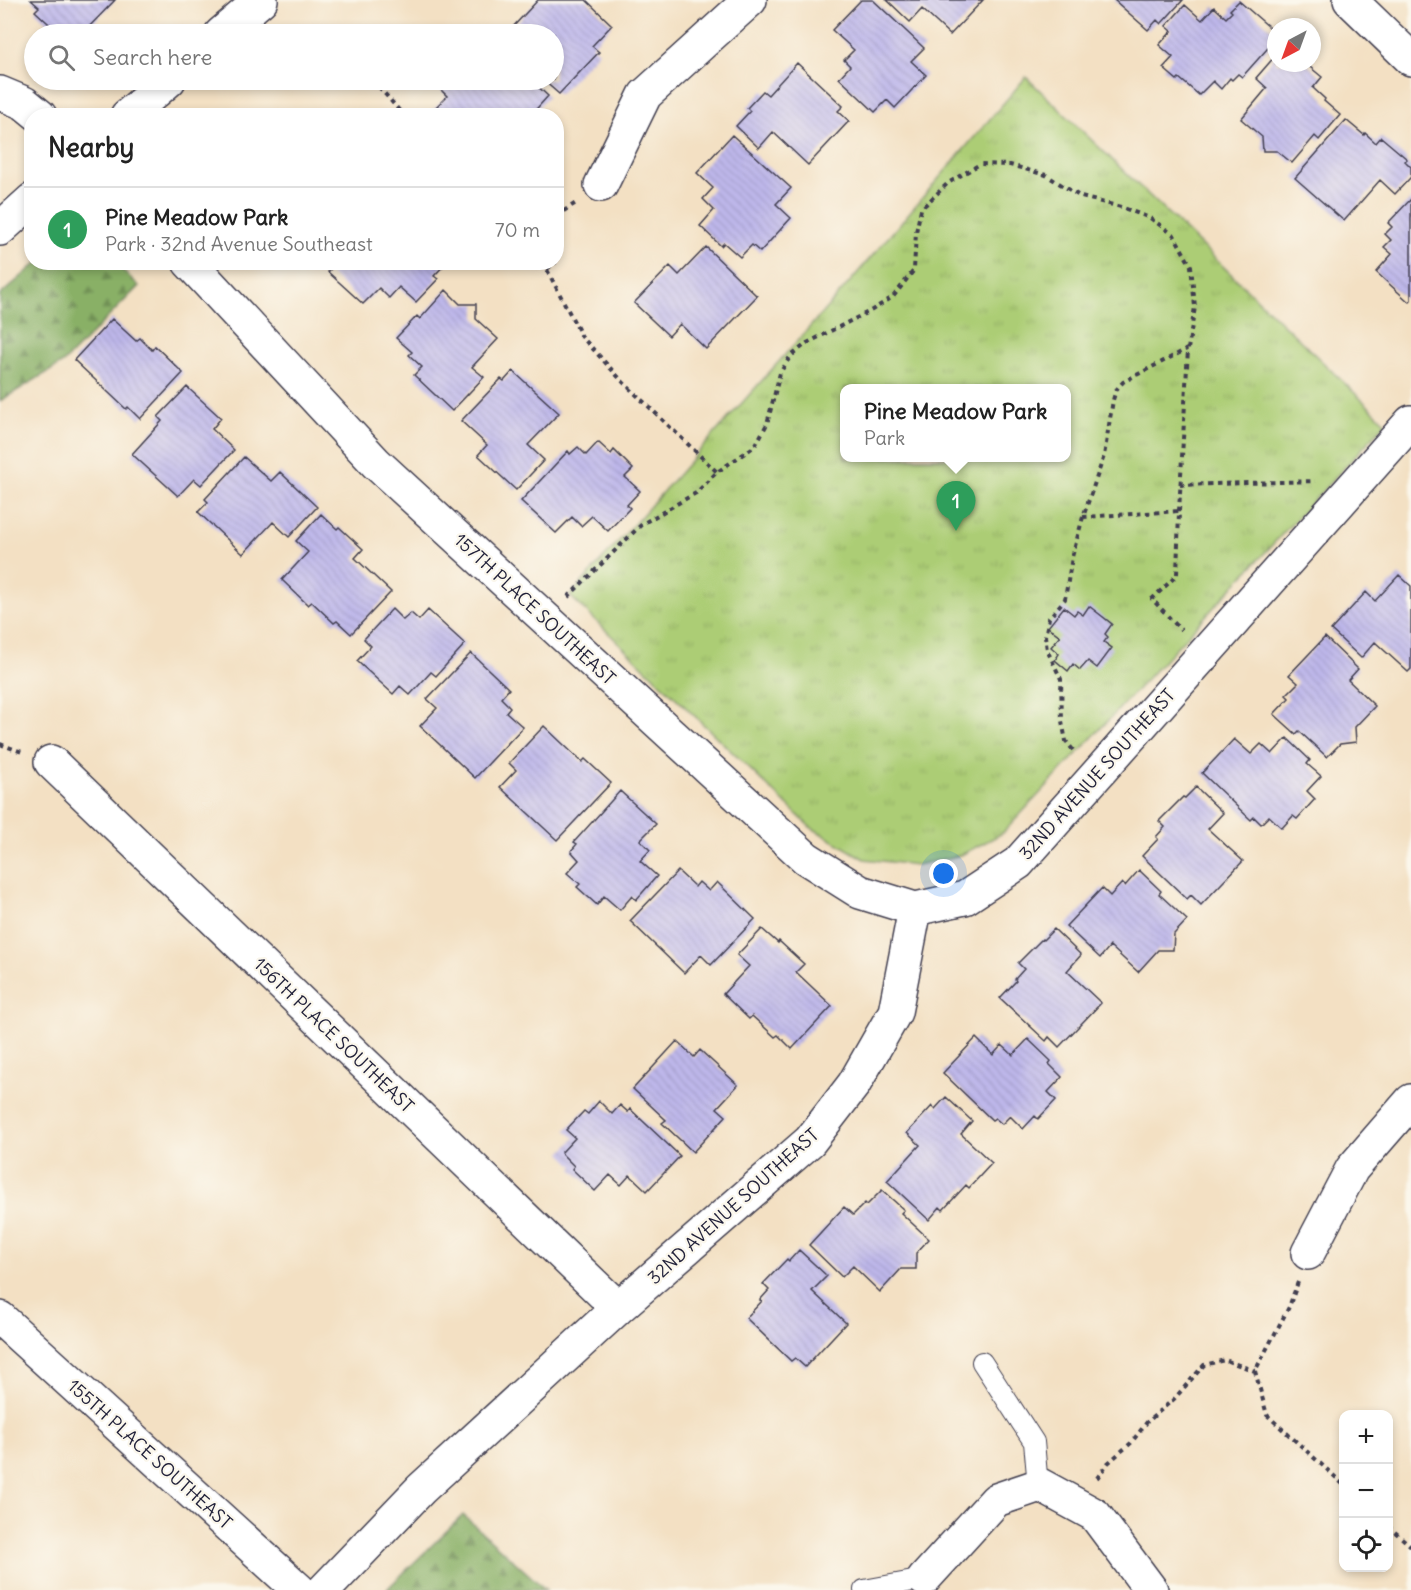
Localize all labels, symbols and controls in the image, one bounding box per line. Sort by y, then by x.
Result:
north arrow [1267,18,1321,72]
search box [24,24,564,90]
icon: search [45,41,78,74]
text: Search here [93,43,212,71]
text: Nearby [48,131,134,164]
text: Pine Meadow Park [105,203,288,231]
text: 1 [64,217,71,242]
text: 70 m [495,217,540,242]
text: Park · 32nd Avenue Southeast [105,231,373,256]
popup [840,384,1071,462]
text: Pine Meadow Park [864,397,1047,425]
text: Park [864,425,905,450]
pin: 1 [936,482,976,531]
street label: 157TH PLACE SOUTHEAST [450,528,620,690]
street label: 32ND AVENUE SOUTHEAST [1014,684,1180,864]
your location [929,859,958,888]
street label: 156TH PLACE SOUTHEAST [249,953,419,1117]
street label: 32ND AVENUE SOUTHEAST [643,1123,823,1289]
street label: 155TH PLACE SOUTHEAST [63,1374,237,1534]
map controls [1339,1410,1393,1572]
button: + [1339,1410,1393,1464]
button: − [1339,1464,1393,1518]
button: locate [1339,1518,1393,1572]

